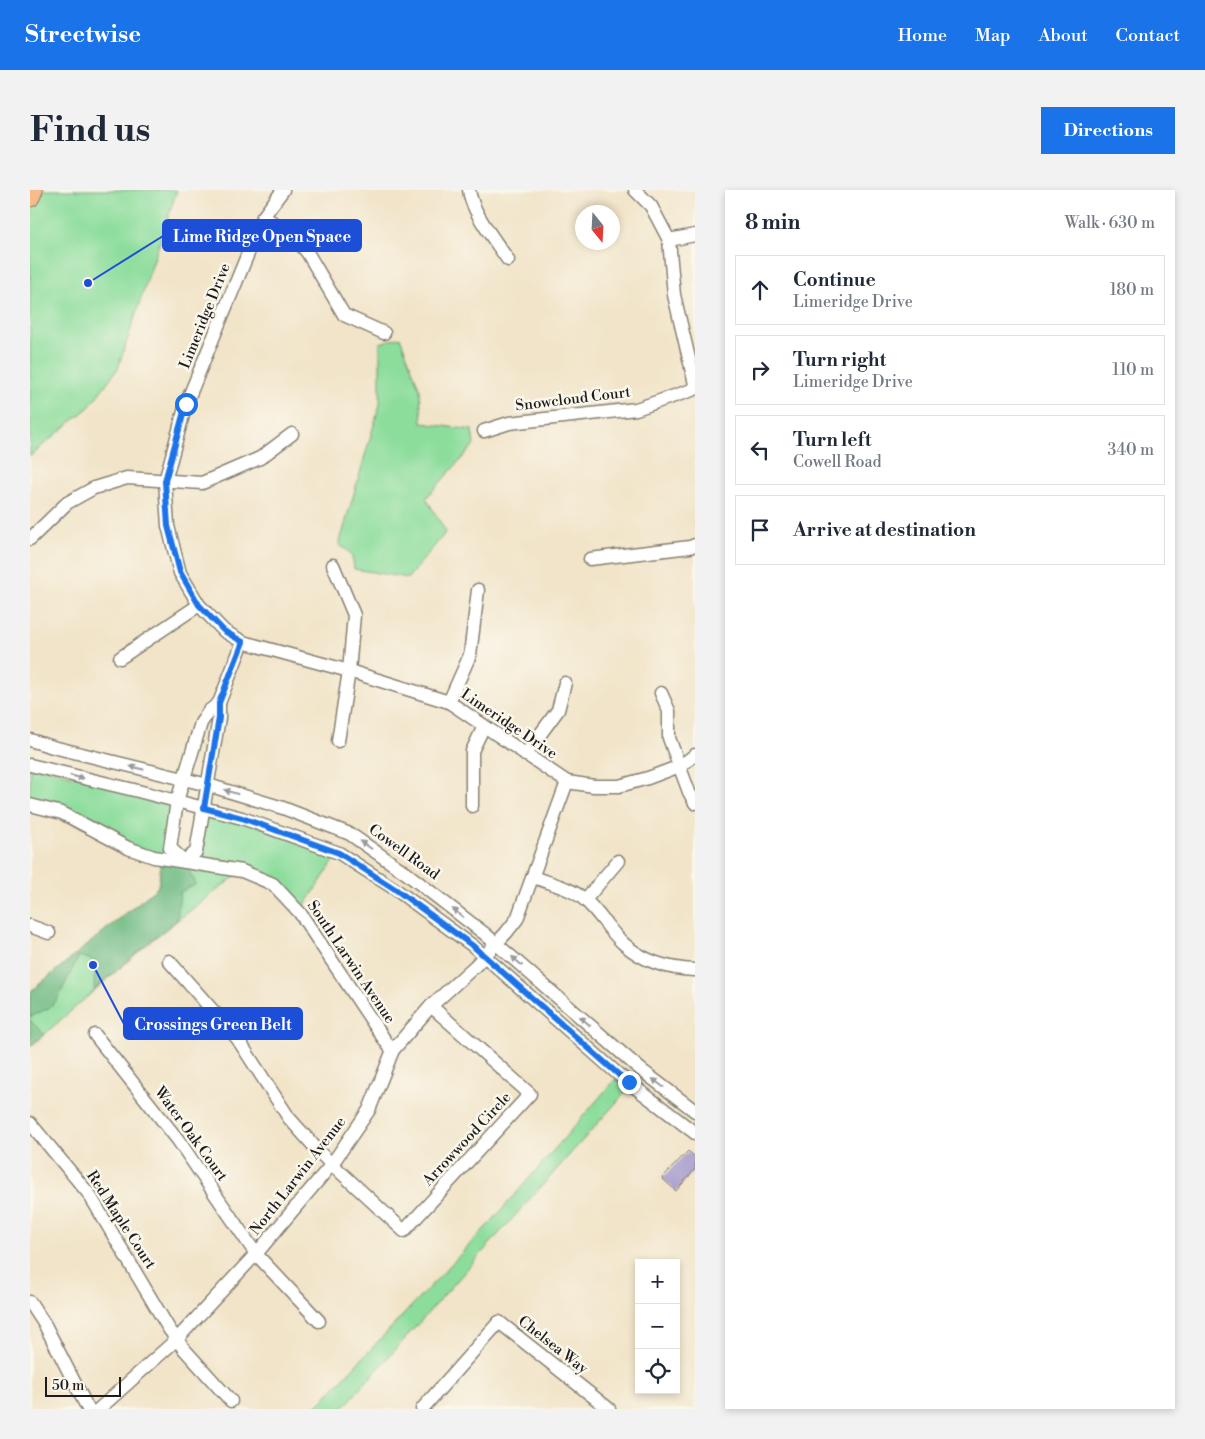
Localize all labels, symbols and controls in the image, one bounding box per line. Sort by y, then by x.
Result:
text: Streetwise [25,20,141,50]
text: Home [898,24,947,47]
text: Map [975,24,1011,47]
text: About [1039,24,1088,47]
text: Contact [1116,24,1180,47]
button: Directions [1041,107,1175,154]
text: Find us [30,109,150,152]
north arrow [575,205,620,250]
text: 8 min [745,210,800,236]
text: Walk · 630 m [1065,213,1155,233]
callout: Lime Ridge Open Space [163,220,361,251]
text: Lime Ridge Open Space [173,227,351,247]
street label: Limeridge Drive [175,260,235,372]
text: Continue [793,268,876,292]
icon: ahead [746,276,774,304]
text: 180 m [1110,280,1154,300]
text: Limeridge Drive [793,292,913,312]
text: Turn right [793,348,886,372]
icon: right [746,356,774,384]
text: 110 m [1112,360,1154,380]
text: Limeridge Drive [793,372,913,392]
street label: Snowcloud Court [514,382,632,415]
route start [175,393,198,416]
text: Turn left [793,428,872,452]
icon: left [746,436,774,464]
text: 340 m [1107,440,1154,460]
text: Cowell Road [793,452,882,472]
icon: arrive [746,516,774,544]
text: Arrive at destination [793,518,976,542]
street label: Limeridge Drive [457,685,561,763]
one-way arrow [130,764,145,772]
one-way arrow [70,773,85,781]
one-way arrow [223,788,238,796]
street label: Cowell Road [365,820,444,884]
one-way arrow [359,840,373,850]
street label: South Larwin Avenue [303,897,399,1027]
one-way arrow [451,908,465,918]
one-way arrow [510,956,523,967]
callout: Crossings Green Belt [124,1008,302,1039]
text: Crossings Green Belt [134,1015,292,1035]
one-way arrow [579,1016,591,1027]
route end [618,1071,641,1094]
one-way arrow [652,1077,665,1088]
street label: Water Oak Court [150,1082,232,1186]
street label: Arrowwood Circle [418,1088,515,1191]
street label: North Larwin Avenue [246,1113,350,1239]
street label: Red Maple Court [82,1167,160,1273]
map controls [635,1259,680,1394]
button: + [635,1259,680,1304]
button: − [635,1304,680,1349]
street label: Chelsea Way [514,1312,592,1379]
button: locate [635,1349,680,1394]
scale bar [45,1374,121,1397]
text: 50 m [52,1377,84,1395]

